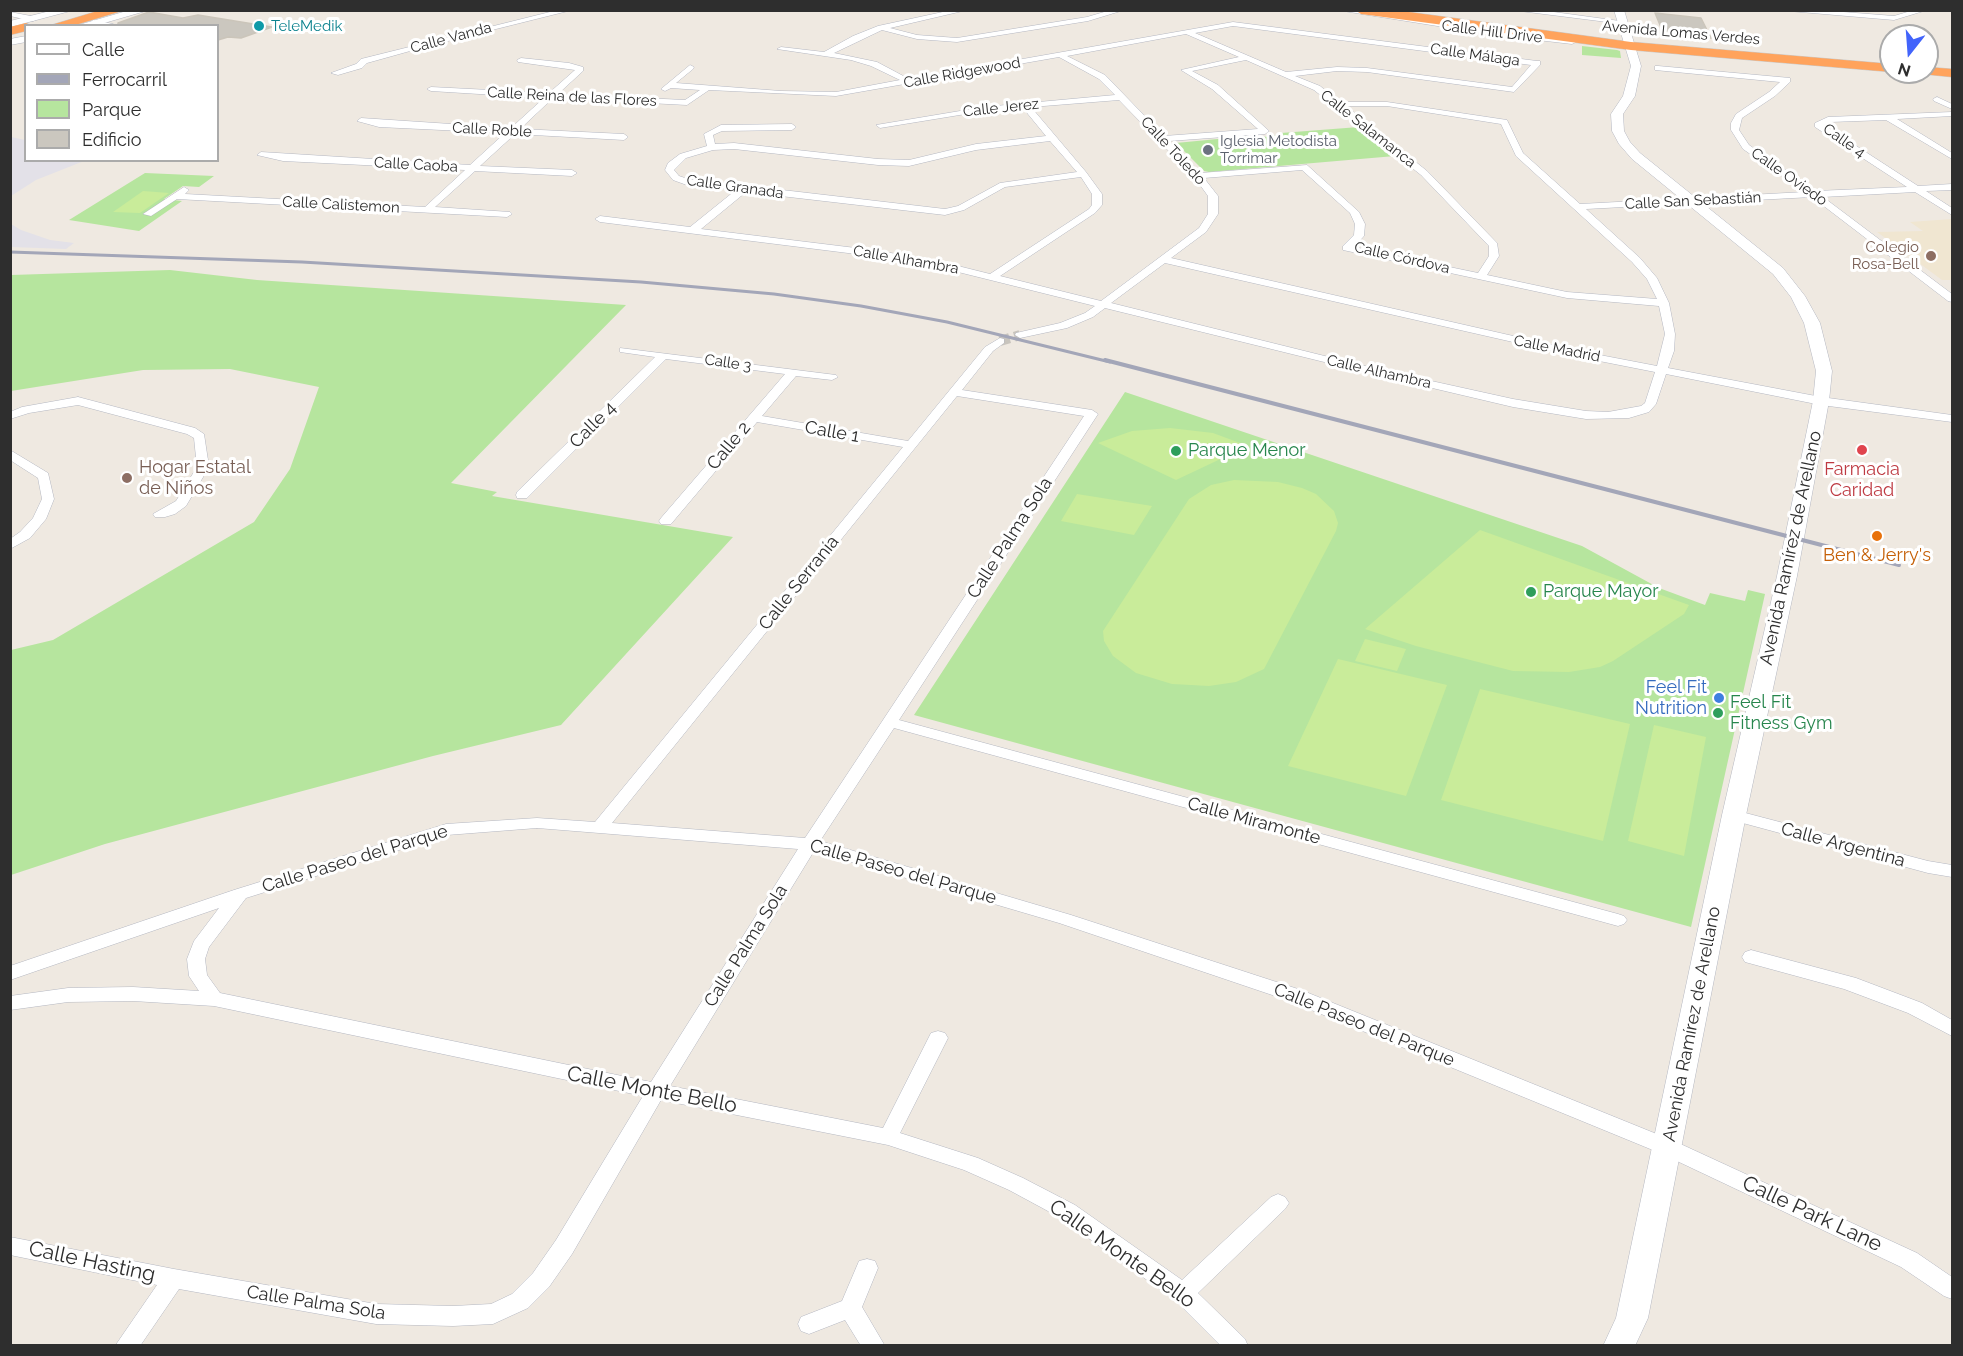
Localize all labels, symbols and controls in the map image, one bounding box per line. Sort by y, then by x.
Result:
place label: TeleMedik [271,17,342,35]
street label: Calle Hill Drive [1441,17,1543,47]
street label: Avenida Lomas Verdes [1601,17,1761,49]
marker: TeleMedik [252,19,266,33]
street label: Calle Vanda [409,19,493,57]
legend [24,24,219,162]
north arrow [1879,24,1939,84]
text: Calle [82,39,125,60]
street label: Calle Málaga [1429,40,1521,70]
street label: Calle Ridgewood [902,54,1022,92]
text: N [1896,59,1913,81]
text: Ferrocarril [82,69,167,90]
street label: Calle Reina de las Flores [487,84,657,110]
street label: Calle Salamanca [1317,86,1419,172]
street label: Calle Jerez [962,95,1040,121]
text: Parque [82,99,141,120]
street label: Calle Toledo [1137,113,1209,189]
street label: Calle Roble [452,119,532,141]
street label: Calle 4 [1819,120,1869,162]
text: Edificio [82,129,141,150]
place label: Iglesia Metodista Torrimar [1220,132,1337,167]
marker: Iglesia Metodista Torrimar [1201,143,1215,157]
street label: Calle Oviedo [1747,144,1831,210]
street label: Calle Caoba [374,154,458,176]
street label: Calle Granada [685,171,785,203]
street label: Calle San Sebastián [1624,188,1762,214]
street label: Calle Calistemon [282,193,400,217]
street label: Calle Córdova [1352,238,1452,278]
place label: Colegio Rosa-Bell [1852,238,1919,273]
street label: Calle Alhambra [852,242,960,278]
marker: Colegio Rosa-Bell [1924,249,1938,263]
street label: Calle Madrid [1512,332,1602,366]
street label: Calle 3 [703,351,753,375]
street label: Calle Alhambra [1325,351,1433,393]
street label: Calle 4 [565,397,621,453]
street label: Calle 2 [703,417,755,475]
street label: Calle 1 [803,417,861,447]
street label: Avenida Ramírez de Arellano [1756,429,1826,667]
place label: Parque Menor [1188,440,1306,462]
marker: Farmacia Caridad [1855,443,1869,457]
marker: Parque Menor [1169,444,1183,458]
place label: Hogar Estatal de Niños [139,457,251,500]
place label: Farmacia Caridad [1824,459,1900,502]
marker: Hogar Estatal de Niños [120,471,134,485]
street label: Calle Palma Sola [963,473,1057,603]
marker: Ben & Jerry's [1870,529,1884,543]
street label: Calle Serranía [754,531,844,635]
place label: Ben & Jerry's [1823,545,1931,567]
place label: Parque Mayor [1543,581,1659,603]
marker: Parque Mayor [1524,585,1538,599]
place label: Feel Fit Nutrition [1635,677,1707,720]
marker: Feel Fit Nutrition [1712,691,1726,705]
place label: Feel Fit Fitness Gym [1730,692,1833,734]
marker: Feel Fit Fitness Gym [1711,706,1725,720]
street label: Calle Miramonte [1185,793,1323,849]
street label: Calle Argentina [1779,818,1907,872]
street label: Calle Paseo del Parque [259,820,451,898]
street label: Calle Paseo del Parque [807,835,999,909]
street label: Calle Palma Sola [700,881,792,1011]
street label: Avenida Ramírez de Arellano [1659,905,1725,1143]
street label: Calle Paseo del Parque [1270,979,1458,1071]
street label: Calle Monte Bello [565,1061,739,1119]
street label: Calle Park Lane [1738,1171,1886,1257]
street label: Calle Monte Bello [1044,1194,1200,1314]
street label: Calle Hasting [26,1236,158,1288]
street label: Calle Palma Sola [245,1281,387,1325]

